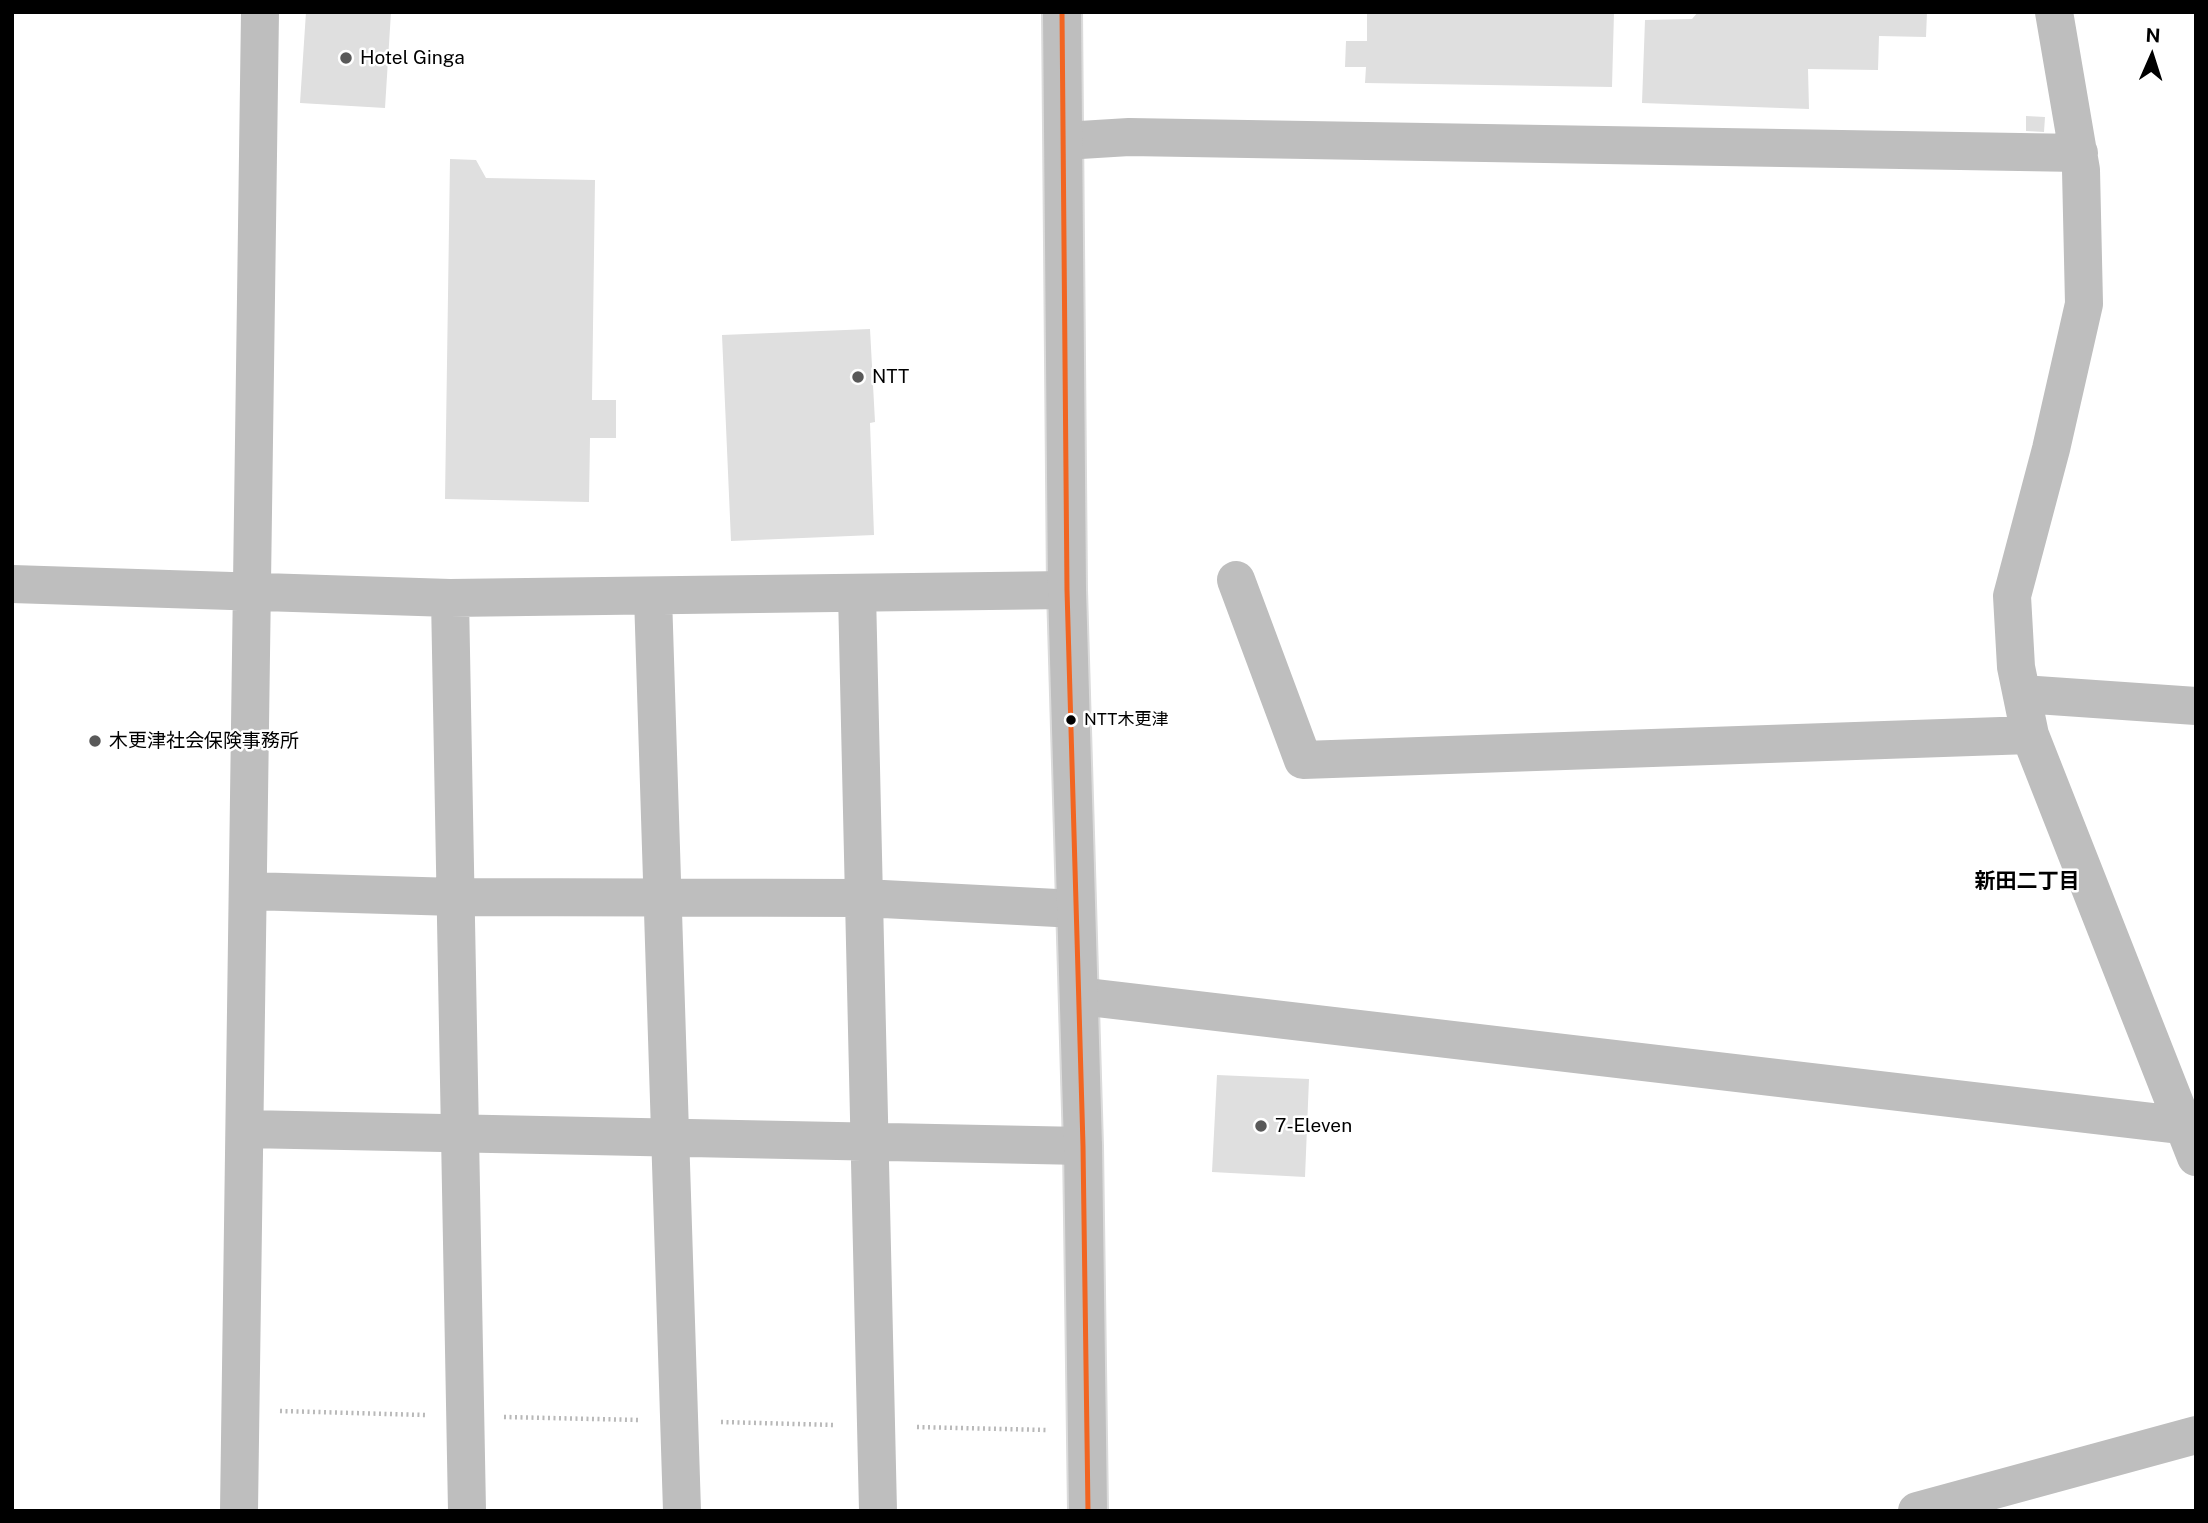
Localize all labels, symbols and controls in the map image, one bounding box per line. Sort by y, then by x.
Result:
north arrow [2117,21,2187,91]
text: N [2145,24,2161,46]
place label: Hotel Ginga [360,47,465,69]
marker: Hotel Ginga [338,50,354,66]
place label: NTT [872,366,909,388]
marker: NTT [850,369,866,385]
place label: NTT木更津 [1084,710,1168,730]
marker: NTT木更津 [1064,713,1078,727]
place label: 木更津社会保険事務所 [109,730,299,752]
marker: 木更津社会保険事務所 [87,733,103,749]
district label: 新田二丁目 [1975,869,2079,895]
place label: 7-Eleven [1275,1115,1352,1137]
marker: 7-Eleven [1253,1118,1269,1134]

